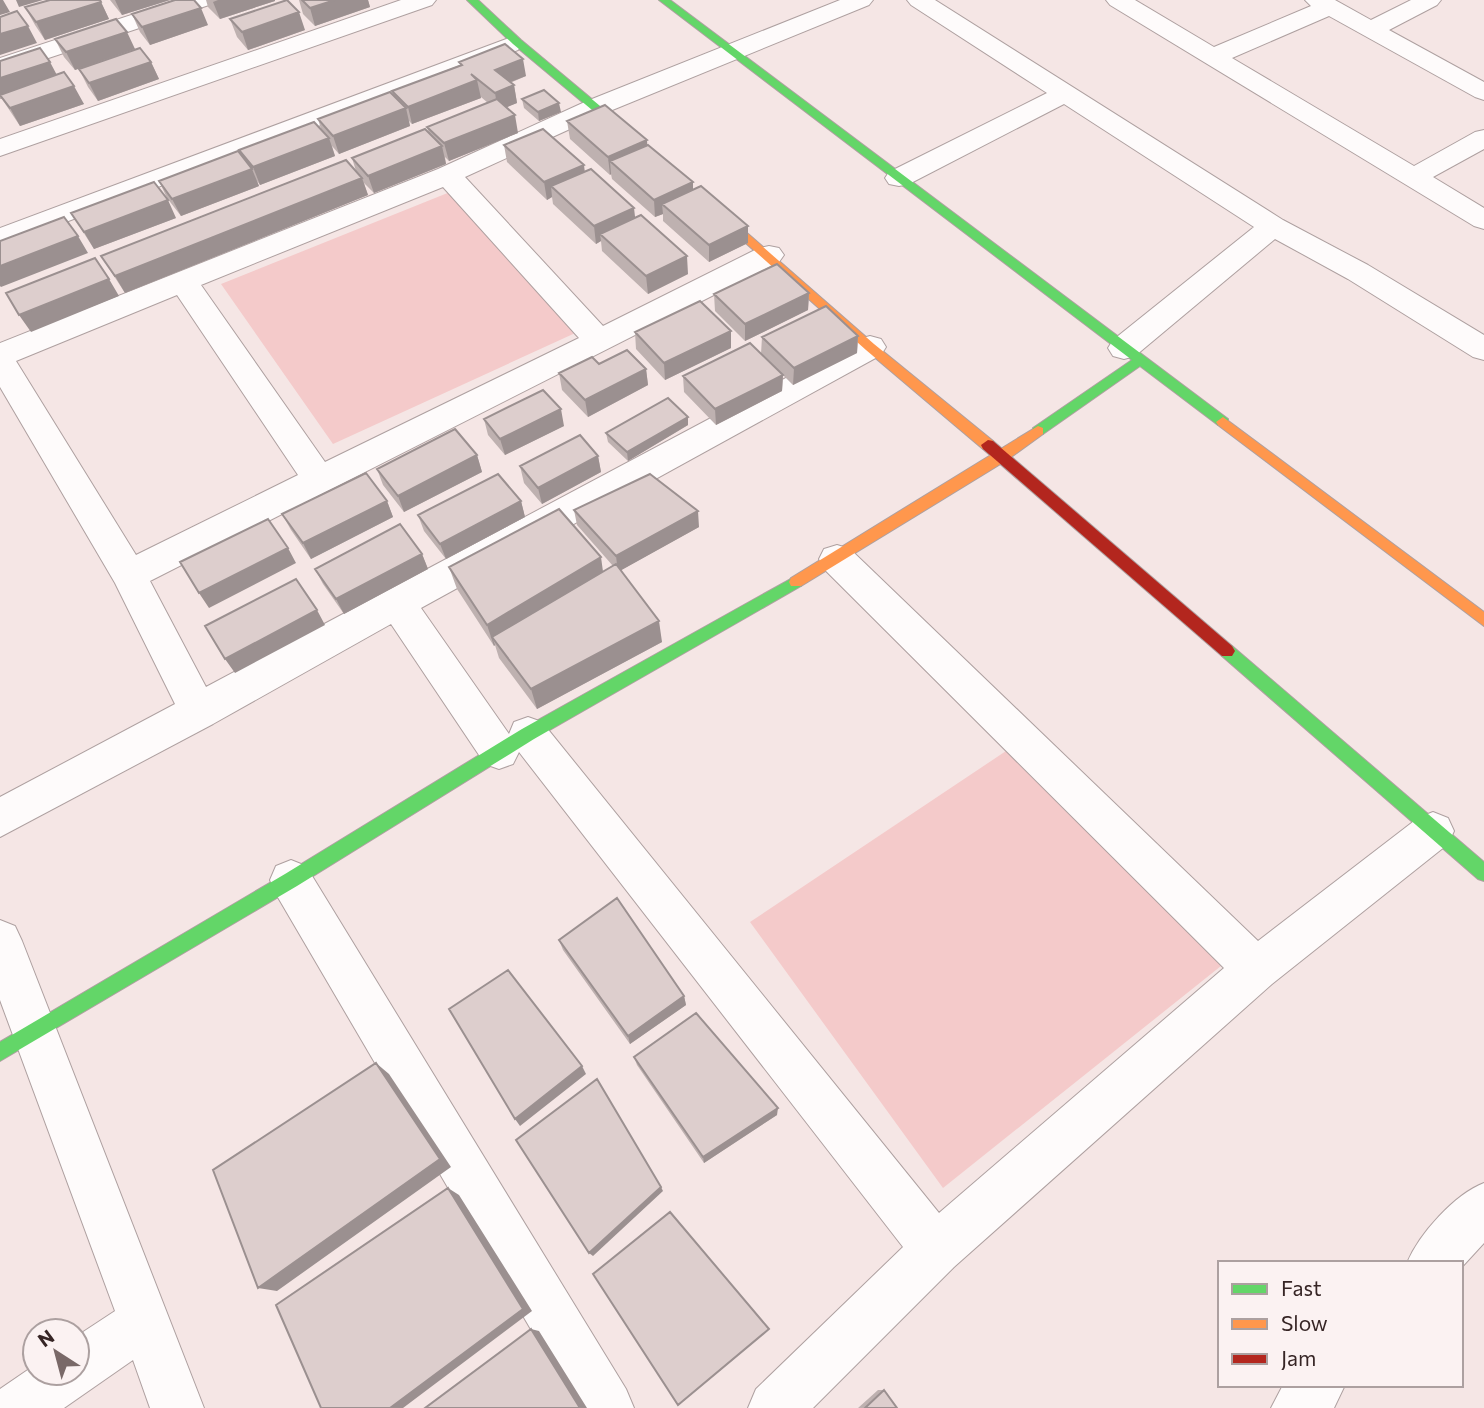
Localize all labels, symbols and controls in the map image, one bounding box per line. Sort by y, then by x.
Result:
legend [1218,1261,1463,1387]
text: Fast [1281,1275,1322,1300]
text: Slow [1281,1310,1328,1335]
north arrow [21,1317,91,1387]
text: N [33,1324,58,1351]
text: Jam [1281,1345,1316,1370]

